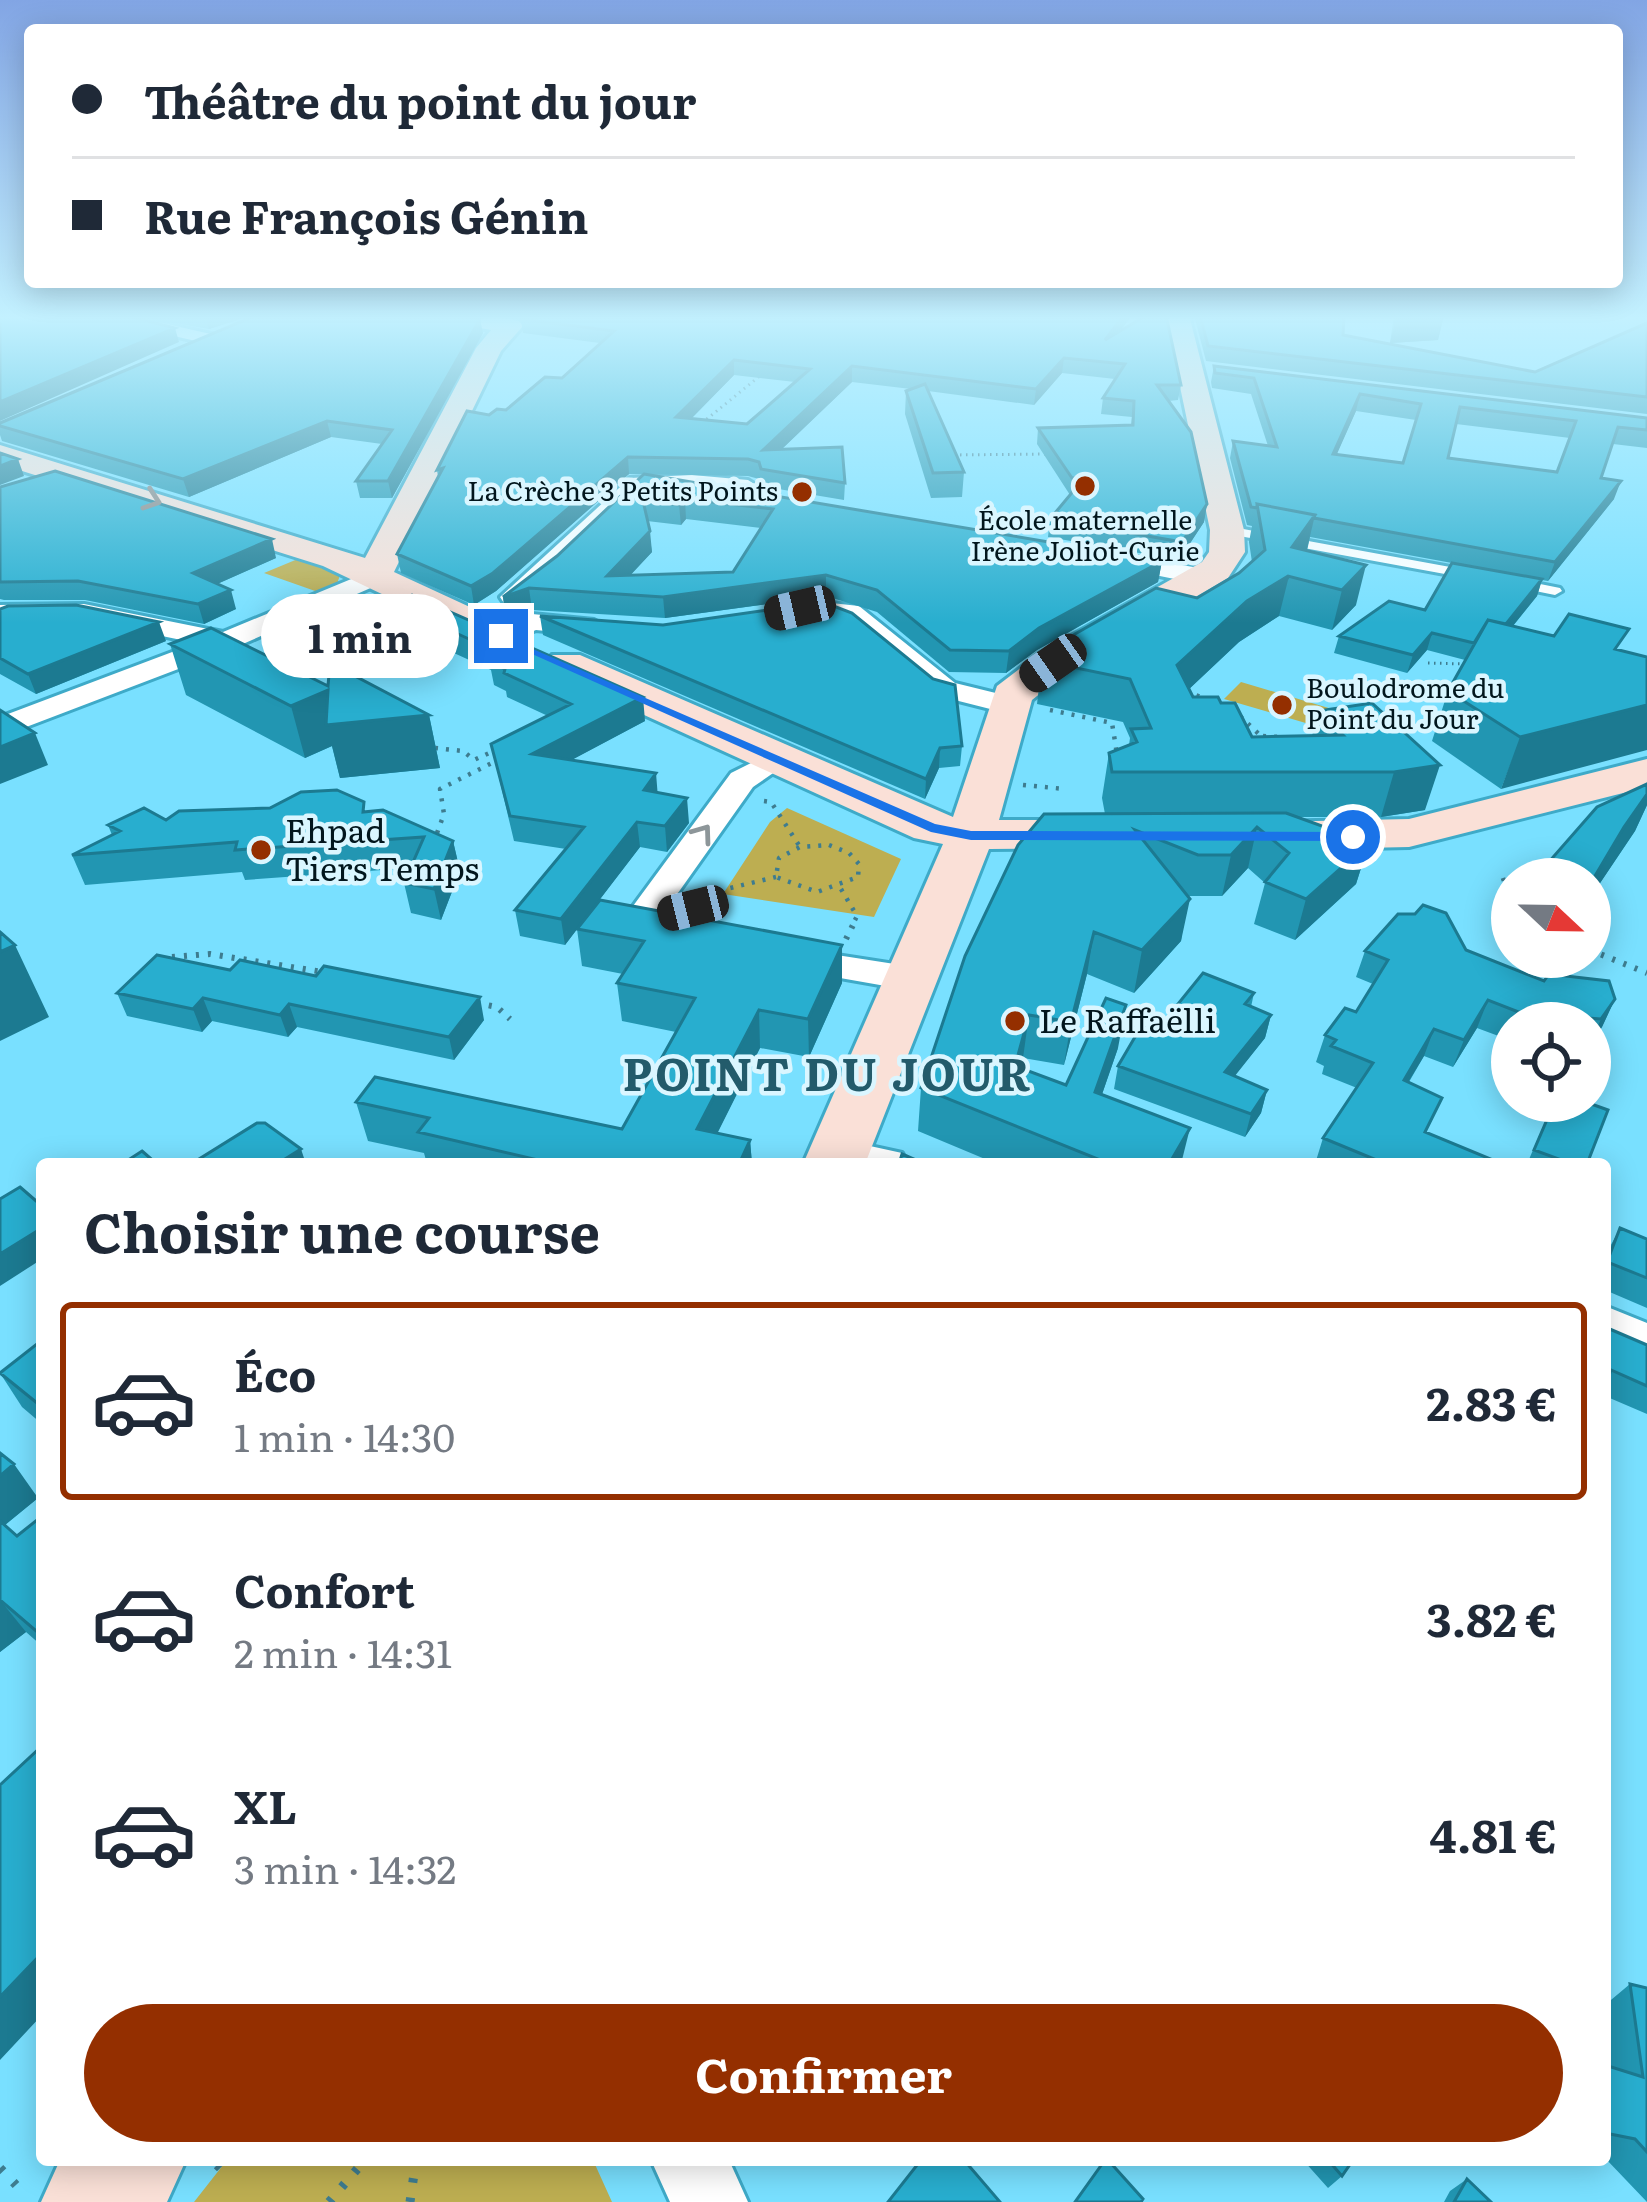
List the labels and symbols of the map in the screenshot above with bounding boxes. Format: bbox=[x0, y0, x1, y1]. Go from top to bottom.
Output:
place label: La Crèche 3 Petits Points bbox=[467, 469, 778, 509]
marker: École maternelle Irène Joliot-Curie bbox=[1072, 473, 1098, 499]
marker: La Crèche 3 Petits Points bbox=[789, 479, 815, 505]
one-way arrow bbox=[140, 486, 161, 510]
place label: École maternelle Irène Joliot-Curie bbox=[970, 498, 1200, 569]
car bbox=[761, 582, 839, 634]
callout: 1 min bbox=[261, 594, 459, 678]
route end bbox=[474, 609, 528, 663]
car bbox=[1013, 628, 1093, 698]
place label: Boulodrome du Point du Jour bbox=[1306, 666, 1504, 737]
marker: Boulodrome du Point du Jour bbox=[1269, 692, 1295, 718]
place label: Ehpad Tiers Temps bbox=[285, 804, 479, 891]
route start bbox=[1326, 810, 1380, 864]
one-way arrow bbox=[689, 825, 711, 846]
marker: Ehpad Tiers Temps bbox=[248, 837, 274, 863]
north arrow bbox=[1491, 858, 1611, 978]
car bbox=[654, 882, 732, 934]
place label: Le Raffaëlli bbox=[1039, 994, 1216, 1043]
marker: Le Raffaëlli bbox=[1002, 1008, 1028, 1034]
district label: POINT DU JOUR bbox=[622, 1038, 1034, 1105]

